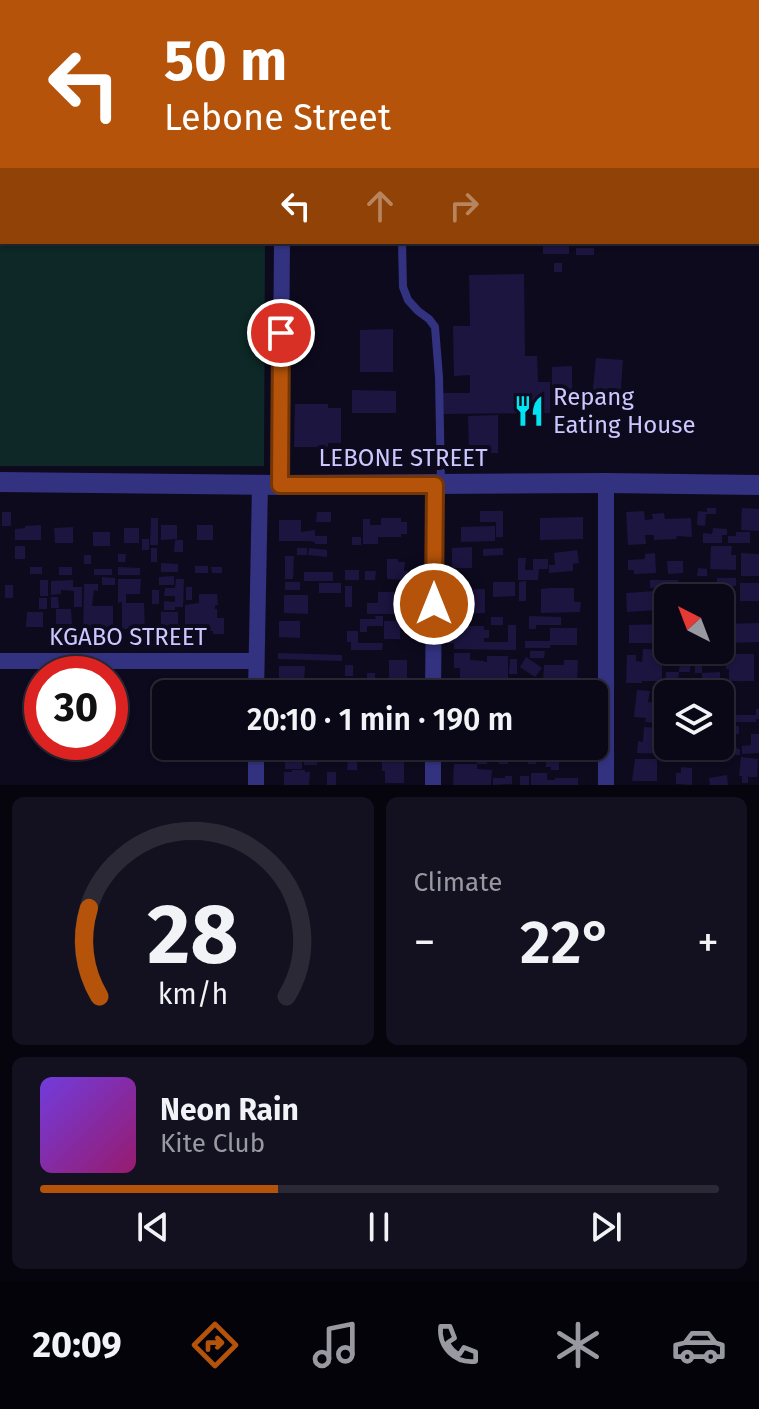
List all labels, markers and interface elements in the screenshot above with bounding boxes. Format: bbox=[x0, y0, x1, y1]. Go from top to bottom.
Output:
text: 50 m bbox=[164, 28, 287, 95]
icon: left bbox=[32, 32, 136, 136]
text: Lebone Street bbox=[164, 96, 391, 140]
icon: left bbox=[274, 184, 318, 228]
icon: ahead bbox=[358, 184, 402, 228]
icon: right bbox=[442, 184, 486, 228]
pin bbox=[247, 299, 315, 367]
icon: arrive bbox=[259, 311, 303, 355]
place label: Repang Eating House bbox=[553, 383, 696, 439]
restaurant icon: Repang Eating House bbox=[512, 394, 546, 428]
street label: LEBONE STREET bbox=[318, 444, 488, 472]
position arrow bbox=[392, 562, 476, 646]
north arrow bbox=[654, 584, 734, 664]
map controls bbox=[654, 584, 734, 760]
street label: KGABO STREET bbox=[49, 623, 208, 651]
speed limit sign: 30 bbox=[24, 656, 128, 760]
button: layers bbox=[654, 680, 734, 760]
text: 20:10 · 1 min · 190 m bbox=[247, 702, 513, 738]
text: Climate bbox=[414, 867, 502, 898]
text: 28 bbox=[147, 885, 238, 985]
text: 22° bbox=[520, 907, 613, 979]
text: − bbox=[414, 916, 436, 969]
text: + bbox=[697, 916, 719, 969]
text: km/h bbox=[157, 977, 228, 1012]
text: Neon Rain bbox=[160, 1092, 299, 1128]
text: Kite Club bbox=[160, 1128, 265, 1159]
icon: previous bbox=[131, 1205, 175, 1249]
icon: pause bbox=[357, 1205, 401, 1249]
icon: next bbox=[584, 1205, 628, 1249]
icon: directions bbox=[187, 1317, 243, 1373]
icon: music bbox=[308, 1317, 364, 1373]
icon: phone bbox=[429, 1317, 485, 1373]
icon: climate bbox=[550, 1317, 606, 1373]
icon: car bbox=[671, 1317, 727, 1373]
text: 20:09 bbox=[32, 1323, 122, 1367]

